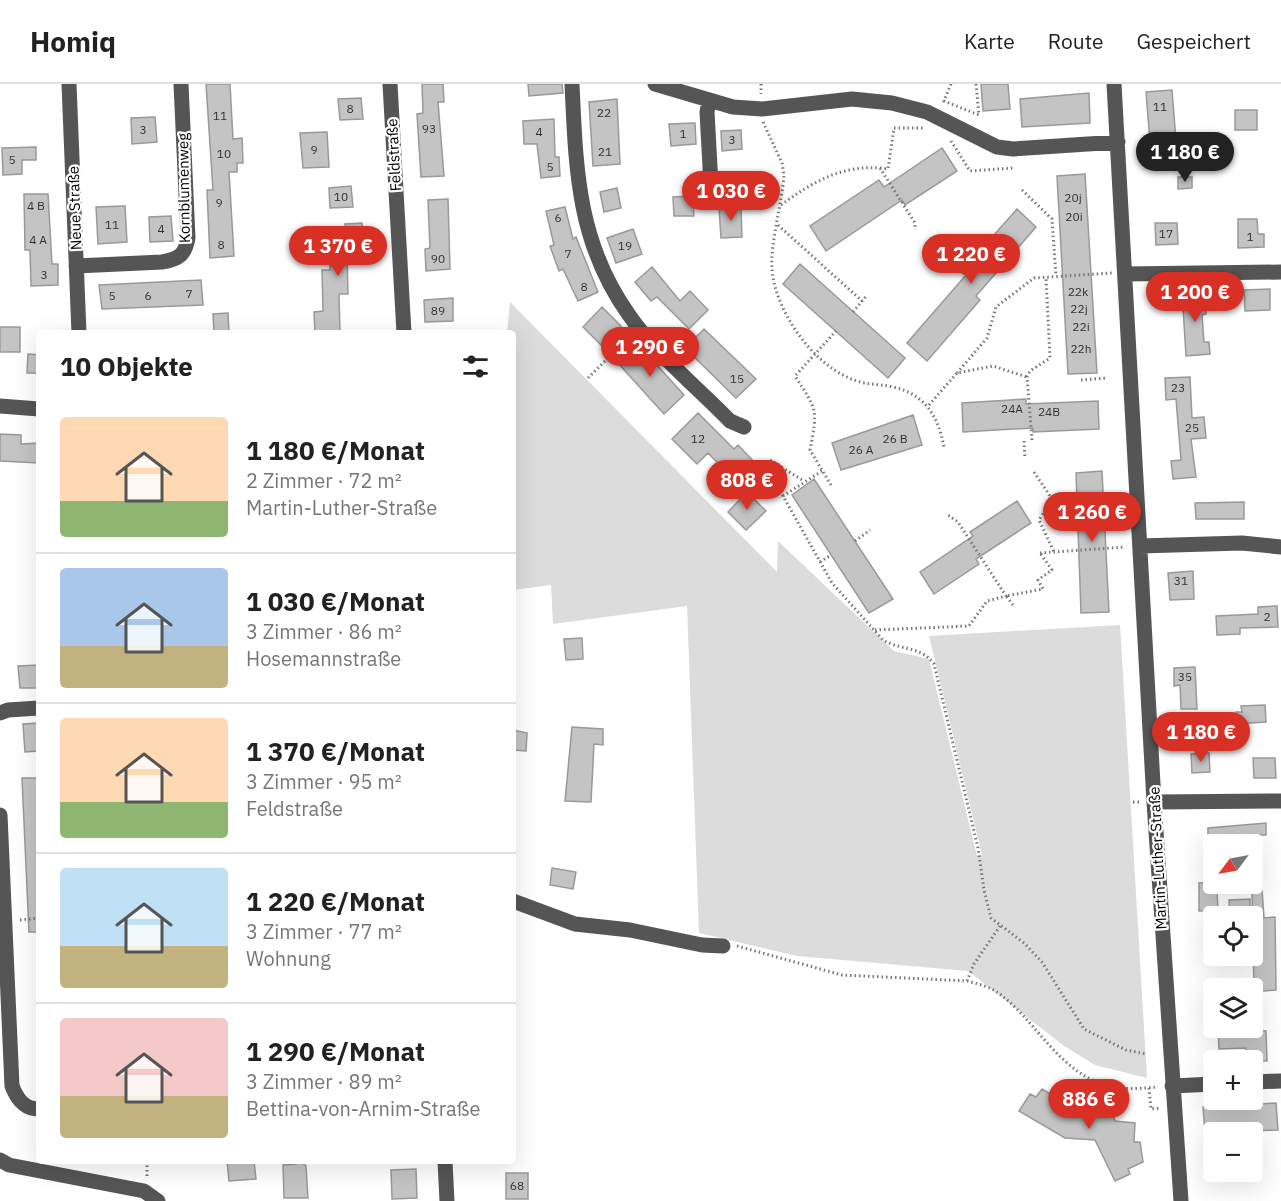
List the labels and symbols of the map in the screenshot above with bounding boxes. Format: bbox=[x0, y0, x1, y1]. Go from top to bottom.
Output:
house number: 11 bbox=[1153, 99, 1167, 114]
house number: 8 bbox=[346, 101, 354, 116]
house number: 22 bbox=[597, 105, 611, 120]
house number: 11 bbox=[213, 108, 227, 123]
street label: Feldstraße bbox=[382, 118, 405, 192]
house number: 93 bbox=[422, 121, 436, 136]
house number: 3 bbox=[139, 122, 147, 137]
house number: 4 bbox=[535, 124, 543, 139]
house number: 1 bbox=[679, 126, 687, 141]
house number: 3 bbox=[728, 132, 736, 147]
pin: 1 180 € bbox=[1130, 132, 1240, 183]
street label: Kornblumenweg bbox=[173, 133, 194, 243]
house number: 9 bbox=[310, 142, 318, 157]
house number: 21 bbox=[598, 144, 612, 159]
house number: 10 bbox=[217, 146, 231, 161]
house number: 5 bbox=[8, 152, 16, 167]
house number: 5 bbox=[546, 159, 554, 174]
street label: Neue Straße bbox=[64, 166, 85, 251]
pin: 1 030 € bbox=[676, 171, 786, 222]
house number: 10 bbox=[334, 189, 348, 204]
house number: 20j bbox=[1064, 190, 1082, 205]
house number: 9 bbox=[215, 195, 223, 210]
house number: 4 B bbox=[27, 198, 45, 213]
house number: 20i bbox=[1065, 209, 1083, 224]
house number: 6 bbox=[554, 210, 562, 225]
house number: 11 bbox=[105, 217, 119, 232]
house number: 4 bbox=[157, 221, 165, 236]
pin: 1 370 € bbox=[283, 226, 393, 277]
house number: 17 bbox=[1159, 226, 1173, 241]
house number: 1 bbox=[1246, 229, 1254, 244]
house number: 4 A bbox=[29, 232, 47, 247]
pin: 1 220 € bbox=[916, 234, 1026, 285]
house number: 8 bbox=[217, 237, 225, 252]
house number: 19 bbox=[618, 238, 632, 253]
house number: 7 bbox=[564, 246, 572, 261]
house number: 90 bbox=[431, 251, 445, 266]
house number: 3 bbox=[40, 267, 48, 282]
pin: 1 200 € bbox=[1140, 272, 1250, 323]
house number: 8 bbox=[580, 279, 588, 294]
house number: 22k bbox=[1068, 284, 1089, 299]
house number: 7 bbox=[185, 286, 193, 301]
house number: 5 bbox=[108, 288, 116, 303]
house number: 6 bbox=[144, 288, 152, 303]
house number: 22j bbox=[1070, 301, 1088, 316]
house number: 89 bbox=[431, 303, 445, 318]
house number: 22i bbox=[1072, 319, 1090, 334]
pin: 1 290 € bbox=[595, 327, 705, 378]
house number: 22h bbox=[1070, 341, 1092, 356]
house number: 15 bbox=[730, 371, 744, 386]
house number: 23 bbox=[1171, 380, 1185, 395]
house number: 24A bbox=[1001, 401, 1023, 416]
house number: 24B bbox=[1038, 404, 1060, 419]
house number: 25 bbox=[1185, 420, 1199, 435]
house number: 12 bbox=[691, 431, 705, 446]
house number: 26 B bbox=[882, 431, 908, 446]
house number: 26 A bbox=[849, 442, 874, 457]
pin: 808 € bbox=[705, 460, 789, 511]
pin: 1 260 € bbox=[1037, 492, 1147, 543]
house number: 31 bbox=[1174, 573, 1188, 588]
house number: 2 bbox=[1263, 609, 1271, 624]
house number: 35 bbox=[1178, 669, 1192, 684]
pin: 1 180 € bbox=[1146, 712, 1256, 763]
street label: Martin-Luther-Straße bbox=[1144, 786, 1171, 930]
north arrow bbox=[1203, 834, 1263, 894]
pin: 886 € bbox=[1047, 1079, 1131, 1130]
house number: 68 bbox=[510, 1178, 524, 1193]

